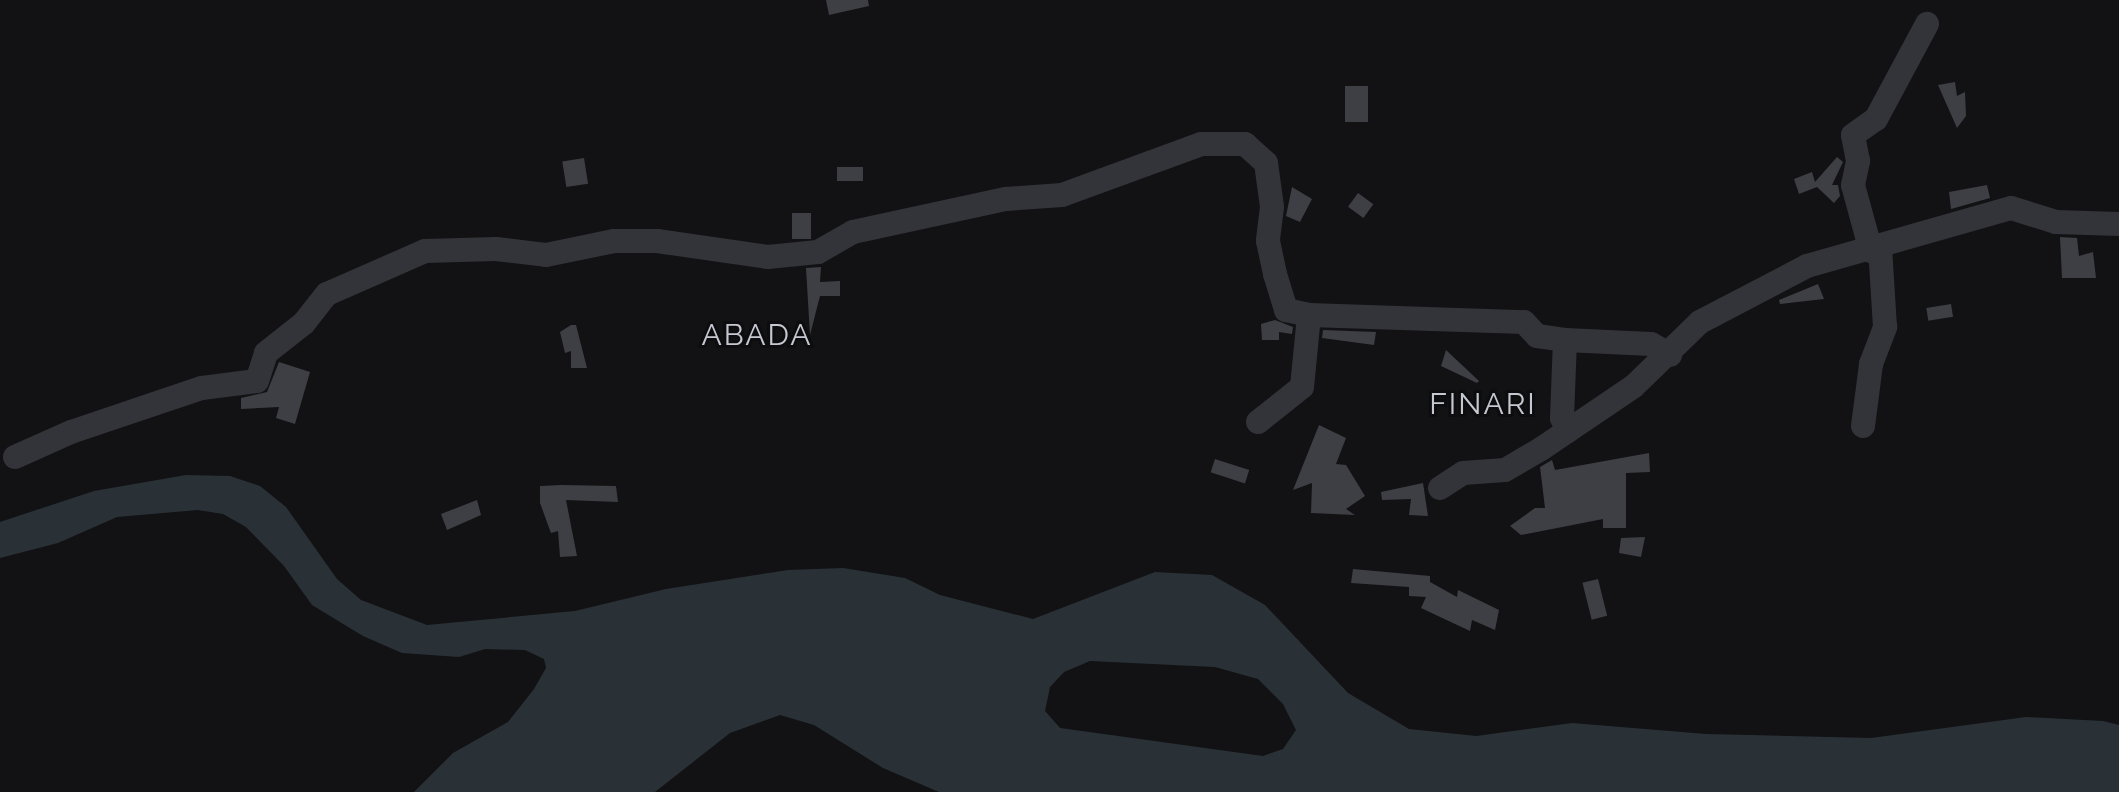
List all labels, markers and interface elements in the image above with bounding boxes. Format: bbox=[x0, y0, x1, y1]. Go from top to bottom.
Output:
district label: ABADA bbox=[701, 317, 813, 353]
district label: FINARI bbox=[1429, 386, 1537, 422]

